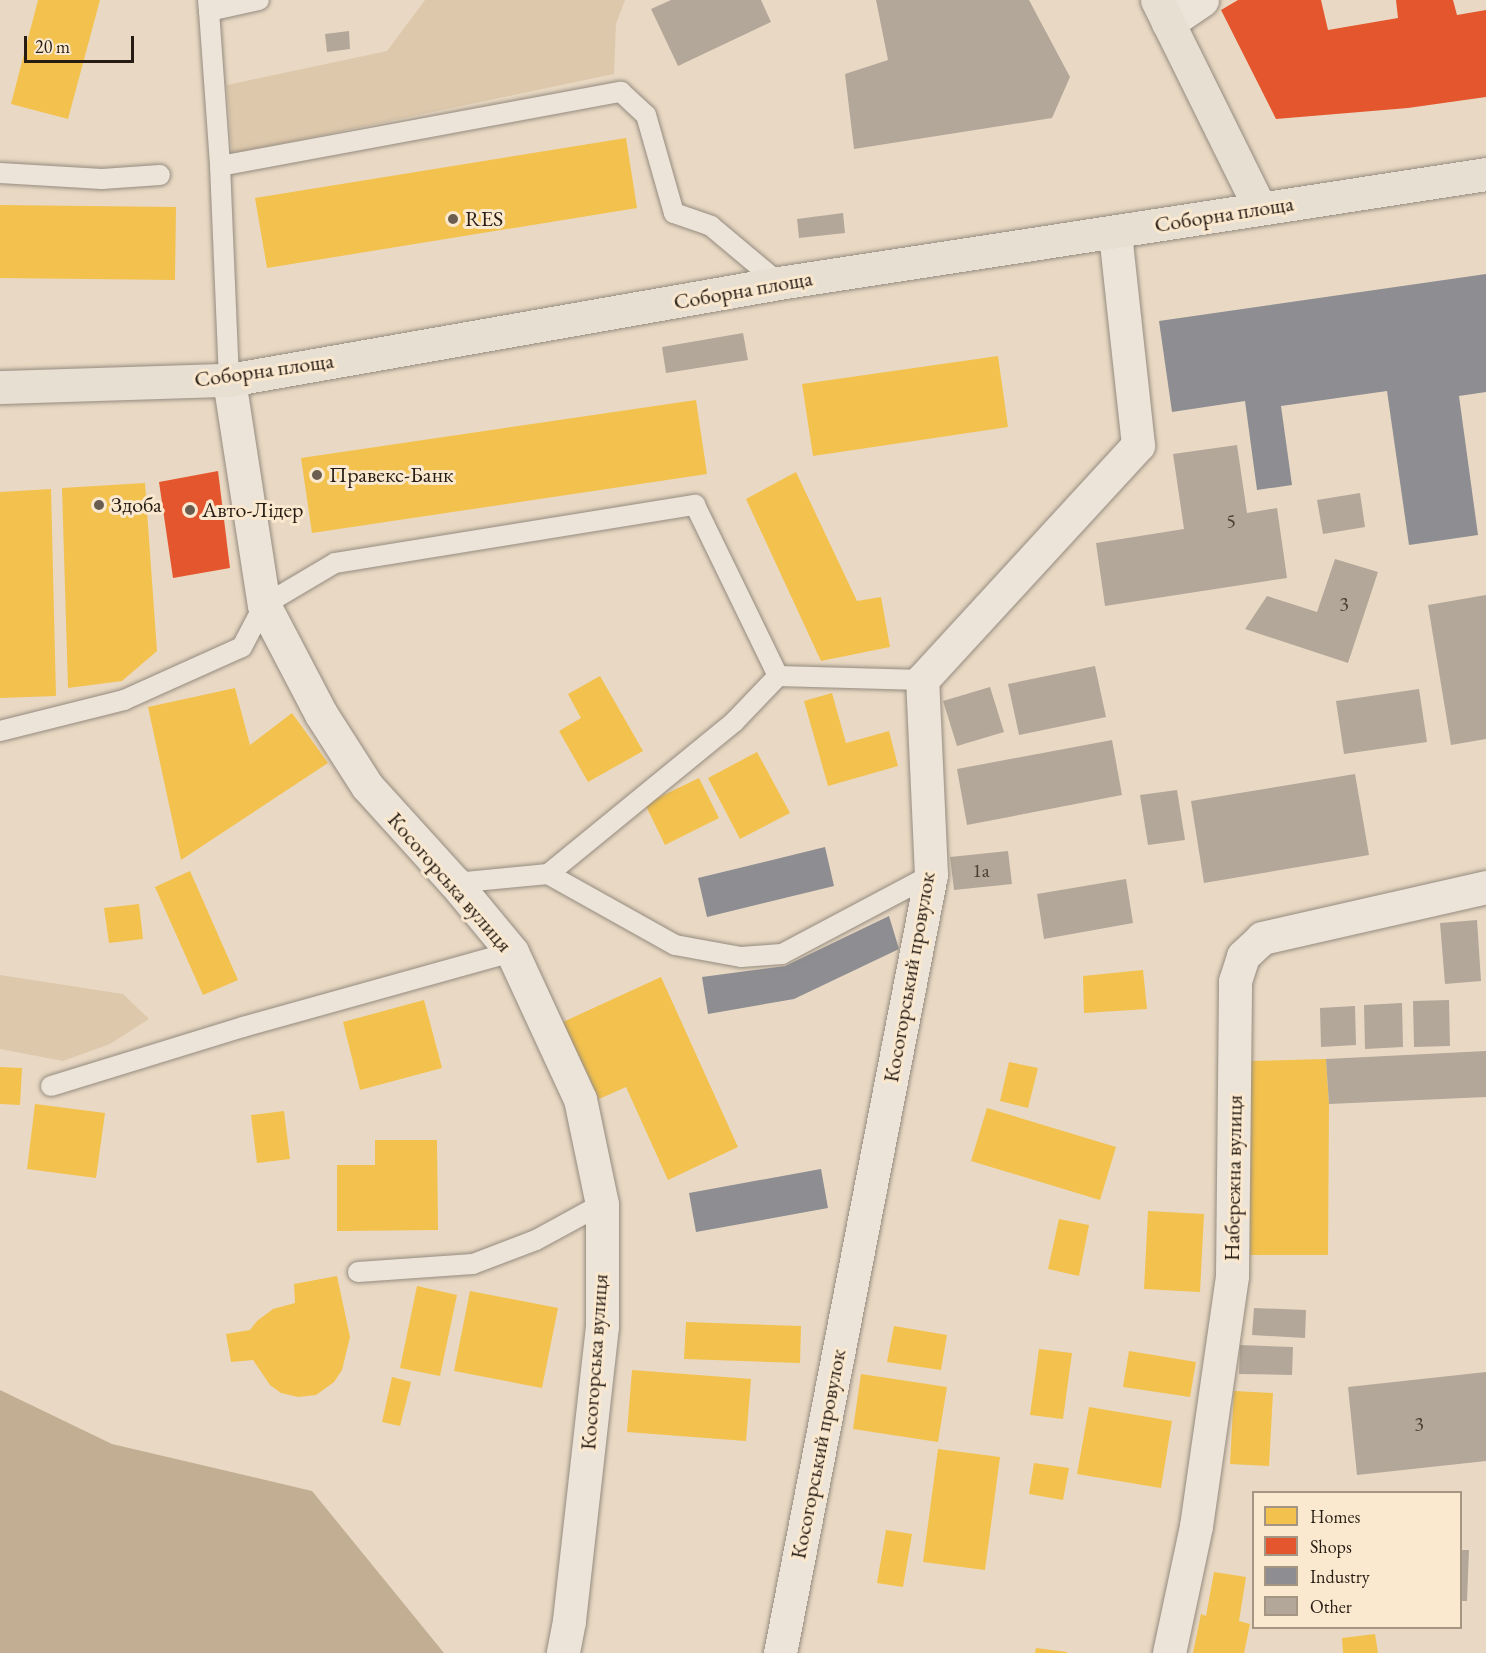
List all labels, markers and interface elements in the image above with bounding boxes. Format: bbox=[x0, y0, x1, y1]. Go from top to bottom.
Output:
scale bar bbox=[27, 24, 136, 62]
text: 20 m bbox=[35, 35, 70, 58]
street label: Соборна площа bbox=[1153, 190, 1295, 238]
place label: RES bbox=[465, 206, 503, 232]
marker: RES bbox=[446, 212, 460, 226]
street label: Соборна площа bbox=[672, 265, 814, 315]
street label: Соборна площа bbox=[193, 347, 335, 393]
place label: Правекс-Банк bbox=[329, 462, 454, 488]
marker: Правекс-Банк bbox=[310, 468, 324, 482]
place label: Здоба bbox=[111, 492, 162, 518]
place label: Авто-Лідер bbox=[202, 497, 304, 523]
marker: Здоба bbox=[92, 498, 106, 512]
marker: Авто-Лідер bbox=[183, 503, 197, 517]
house number: 5 bbox=[1226, 509, 1236, 533]
house number: 3 bbox=[1339, 592, 1349, 616]
street label: Косогорська вулиця bbox=[382, 807, 518, 957]
house number: 1а bbox=[972, 858, 990, 882]
street label: Косогорський провулок bbox=[877, 870, 941, 1084]
street label: Набережна вулиця bbox=[1218, 1095, 1248, 1261]
street label: Косогорська вулиця bbox=[575, 1273, 613, 1451]
street label: Косогорський провулок bbox=[785, 1347, 851, 1561]
house number: 3 bbox=[1414, 1412, 1424, 1436]
legend bbox=[1252, 1491, 1462, 1629]
text: Homes bbox=[1310, 1505, 1360, 1528]
text: Shops bbox=[1310, 1535, 1352, 1558]
text: Industry bbox=[1310, 1565, 1370, 1588]
text: Other bbox=[1310, 1595, 1352, 1618]

